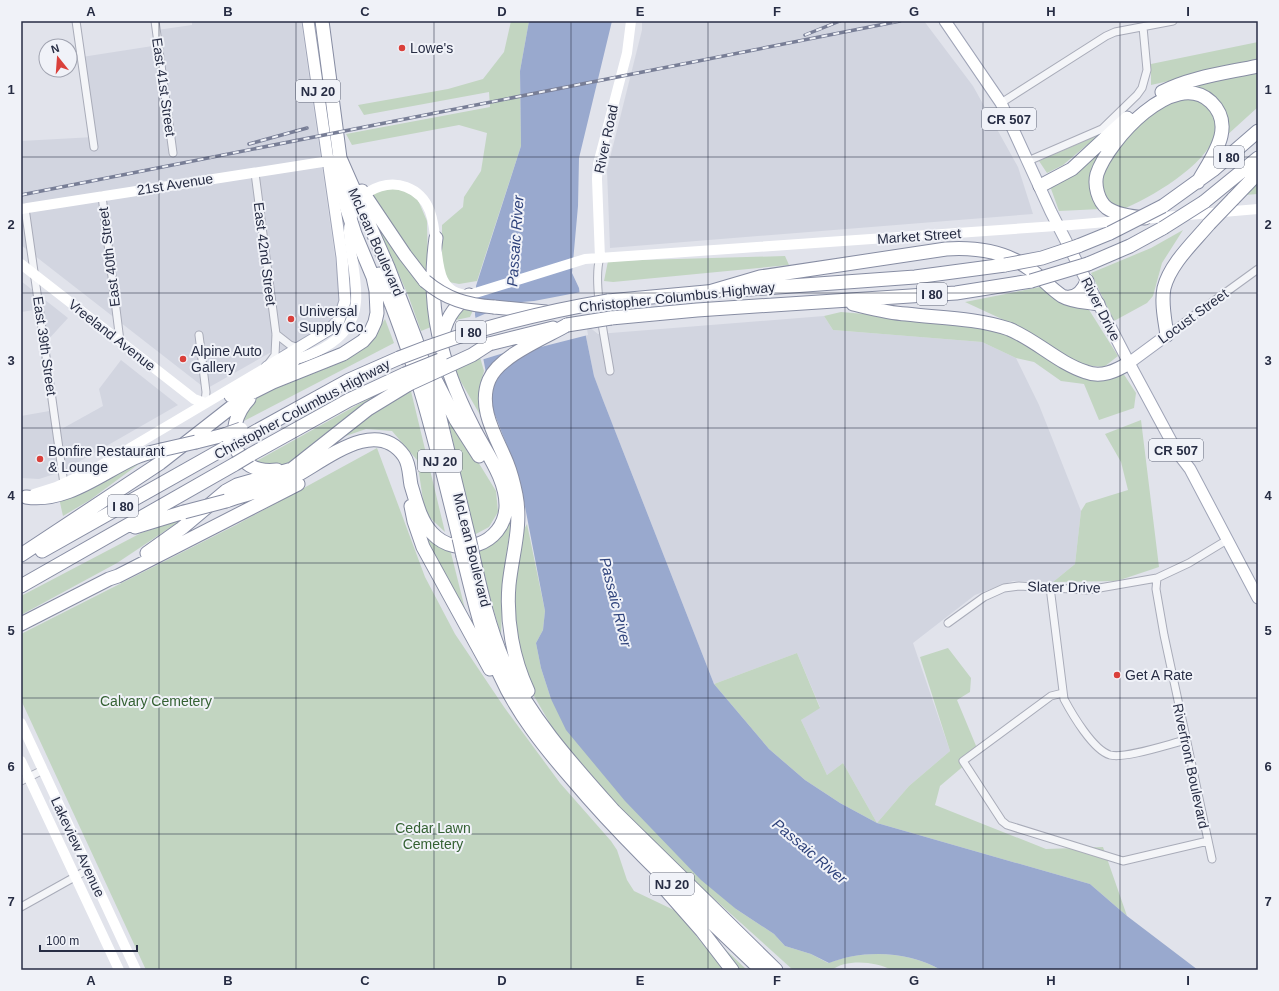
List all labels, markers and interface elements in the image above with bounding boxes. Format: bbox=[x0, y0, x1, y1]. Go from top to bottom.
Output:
text: A bbox=[86, 4, 96, 19]
text: B bbox=[223, 4, 233, 19]
text: C bbox=[360, 4, 370, 19]
text: D bbox=[497, 4, 507, 19]
text: E bbox=[636, 4, 645, 19]
text: F bbox=[773, 4, 781, 19]
text: G bbox=[909, 4, 919, 19]
text: H bbox=[1046, 4, 1056, 19]
text: I bbox=[1186, 4, 1190, 19]
street label: East 41st Street bbox=[149, 37, 179, 138]
north arrow bbox=[38, 38, 78, 78]
place label: Lowe's bbox=[410, 40, 453, 56]
text: N bbox=[50, 42, 61, 55]
marker: Lowe's bbox=[397, 43, 407, 53]
road number: NJ 20 bbox=[296, 80, 340, 102]
text: 1 bbox=[7, 82, 15, 97]
text: 1 bbox=[1264, 82, 1272, 97]
street label: River Road bbox=[591, 103, 621, 175]
road number: CR 507 bbox=[982, 108, 1036, 130]
road number: I 80 bbox=[1214, 146, 1244, 168]
street label: 21st Avenue bbox=[136, 170, 214, 198]
street label: McLean Boulevard bbox=[345, 185, 407, 299]
water label: Passaic River bbox=[503, 194, 527, 287]
street label: East 42nd Street bbox=[251, 201, 279, 307]
street label: East 40th Street bbox=[95, 206, 123, 308]
text: 2 bbox=[7, 217, 15, 232]
text: 2 bbox=[1264, 217, 1272, 232]
street label: Market Street bbox=[877, 225, 962, 247]
street label: River Drive bbox=[1078, 275, 1124, 344]
street label: Christopher Columbus Highway bbox=[578, 279, 776, 315]
road number: I 80 bbox=[917, 283, 947, 305]
street label: Locust Street bbox=[1155, 285, 1231, 347]
street label: East 39th Street bbox=[30, 295, 60, 397]
street label: Vreeland Avenue bbox=[65, 296, 159, 374]
place label: Universal Supply Co. bbox=[299, 303, 367, 335]
marker: Universal Supply Co. bbox=[286, 314, 296, 324]
road number: I 80 bbox=[456, 321, 486, 343]
place label: Alpine Auto Gallery bbox=[191, 343, 262, 375]
text: 3 bbox=[7, 353, 15, 368]
text: 3 bbox=[1264, 353, 1272, 368]
marker: Alpine Auto Gallery bbox=[178, 354, 188, 364]
street label: Christopher Columbus Highway bbox=[211, 356, 393, 462]
road number: CR 507 bbox=[1149, 439, 1203, 461]
place label: Bonfire Restaurant & Lounge bbox=[48, 443, 165, 475]
road number: NJ 20 bbox=[418, 450, 462, 472]
marker: Bonfire Restaurant & Lounge bbox=[35, 454, 45, 464]
text: 4 bbox=[7, 488, 15, 503]
text: 4 bbox=[1264, 488, 1272, 503]
street label: McLean Boulevard bbox=[450, 491, 494, 609]
road number: I 80 bbox=[108, 495, 138, 517]
water label: Passaic River bbox=[597, 555, 636, 650]
street label: Slater Drive bbox=[1027, 578, 1101, 596]
text: 5 bbox=[7, 623, 15, 638]
text: 5 bbox=[1264, 623, 1272, 638]
place label: Get A Rate bbox=[1125, 667, 1193, 683]
marker: Get A Rate bbox=[1112, 670, 1122, 680]
park label: Calvary Cemetery bbox=[100, 693, 212, 709]
street label: Riverfront Boulevard bbox=[1170, 702, 1212, 830]
text: 6 bbox=[7, 759, 15, 774]
text: 6 bbox=[1264, 759, 1272, 774]
street label: Lakeview Avenue bbox=[48, 794, 108, 900]
water label: Passaic River bbox=[769, 815, 851, 888]
park label: Cedar Lawn Cemetery bbox=[395, 820, 471, 852]
road number: NJ 20 bbox=[650, 873, 694, 895]
text: 7 bbox=[7, 894, 15, 909]
text: 7 bbox=[1264, 894, 1272, 909]
scale bar bbox=[40, 927, 137, 953]
text: 100 m bbox=[46, 934, 79, 948]
text: A bbox=[86, 973, 96, 988]
text: B bbox=[223, 973, 233, 988]
text: C bbox=[360, 973, 370, 988]
text: D bbox=[497, 973, 507, 988]
text: E bbox=[636, 973, 645, 988]
text: F bbox=[773, 973, 781, 988]
text: G bbox=[909, 973, 919, 988]
text: H bbox=[1046, 973, 1056, 988]
text: I bbox=[1186, 973, 1190, 988]

